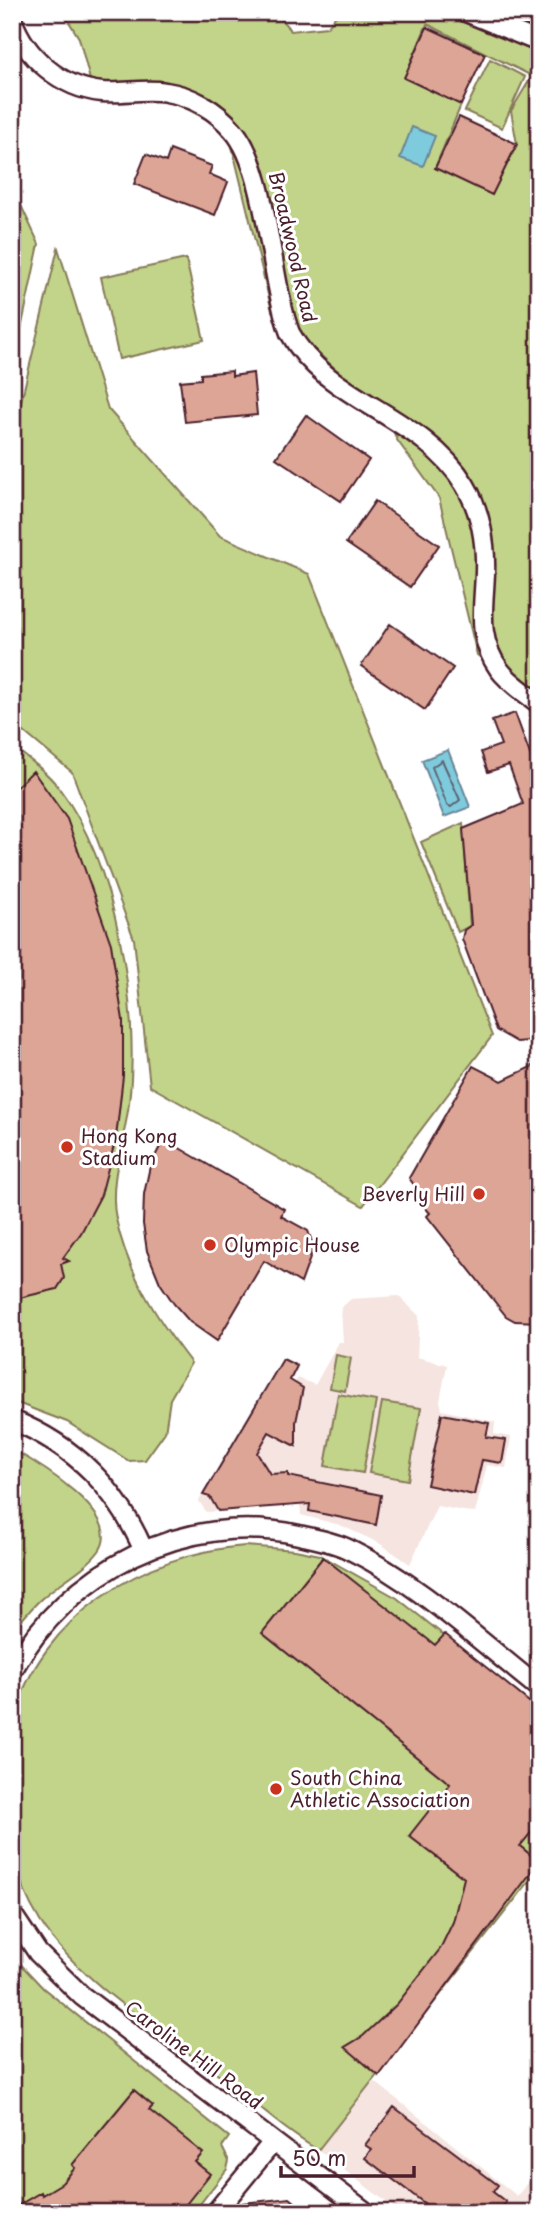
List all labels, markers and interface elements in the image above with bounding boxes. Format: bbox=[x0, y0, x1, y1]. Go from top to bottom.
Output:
street label: Broadwood Road bbox=[263, 168, 325, 325]
place label: Hong Kong Stadium bbox=[81, 1121, 178, 1171]
marker: Hong Kong Stadium bbox=[59, 1139, 75, 1155]
place label: Beverly Hill bbox=[361, 1179, 465, 1207]
marker: Beverly Hill bbox=[471, 1186, 487, 1202]
place label: Olympic House bbox=[224, 1230, 360, 1258]
marker: Olympic House bbox=[202, 1237, 218, 1253]
place label: South China Athletic Association bbox=[290, 1763, 470, 1813]
marker: South China Athletic Association bbox=[268, 1781, 284, 1797]
street label: Caroline Hill Road bbox=[120, 1993, 269, 2115]
scale bar bbox=[281, 2134, 414, 2178]
text: 50 m bbox=[292, 2141, 346, 2173]

